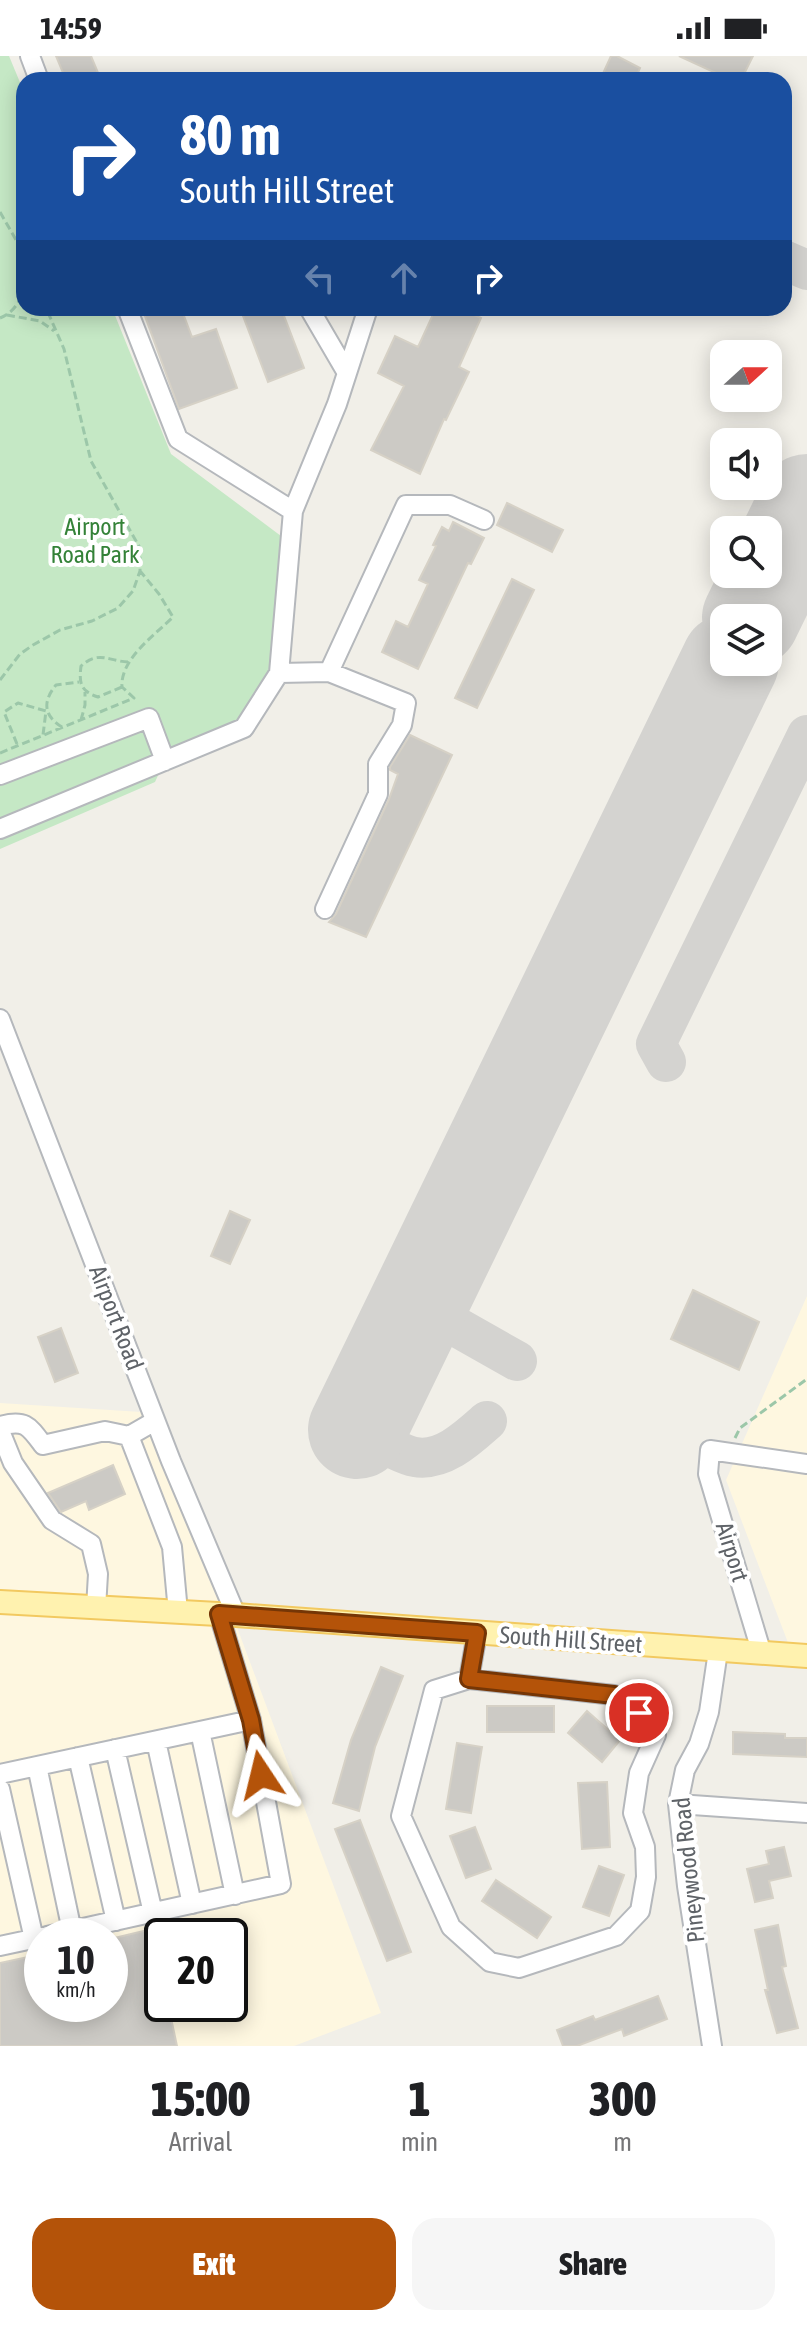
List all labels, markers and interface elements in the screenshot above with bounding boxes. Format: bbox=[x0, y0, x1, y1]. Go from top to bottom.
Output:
text: 14:59 bbox=[40, 11, 102, 45]
text: 80 m bbox=[180, 103, 281, 167]
icon: right bbox=[48, 104, 152, 208]
text: South Hill Street bbox=[180, 169, 394, 211]
icon: left bbox=[298, 256, 342, 300]
icon: ahead bbox=[382, 256, 426, 300]
icon: right bbox=[466, 256, 510, 300]
north arrow bbox=[710, 340, 782, 412]
map controls bbox=[710, 340, 782, 676]
button: sound bbox=[710, 428, 782, 500]
park label: Airport Road Park bbox=[50, 513, 140, 568]
button: search bbox=[710, 516, 782, 588]
button: layers bbox=[710, 604, 782, 676]
street label: Airport Road bbox=[84, 1262, 149, 1374]
street label: Airport bbox=[711, 1519, 754, 1585]
street label: South Hill Street bbox=[499, 1621, 643, 1658]
pin bbox=[605, 1679, 673, 1747]
icon: arrive bbox=[617, 1691, 661, 1735]
position arrow bbox=[219, 1733, 303, 1817]
street label: Pineywood Road bbox=[667, 1796, 710, 1944]
speed limit sign: 20 bbox=[144, 1918, 248, 2022]
text: 10 bbox=[57, 1937, 95, 1982]
text: km/h bbox=[56, 1978, 96, 2001]
text: 15:00 bbox=[151, 2071, 250, 2126]
text: 1 bbox=[408, 2071, 431, 2126]
text: 300 bbox=[589, 2071, 656, 2126]
text: Arrival bbox=[169, 2127, 232, 2157]
text: min bbox=[401, 2127, 438, 2157]
text: m bbox=[613, 2127, 632, 2157]
button: Exit bbox=[32, 2218, 396, 2310]
button: Share bbox=[412, 2218, 775, 2310]

